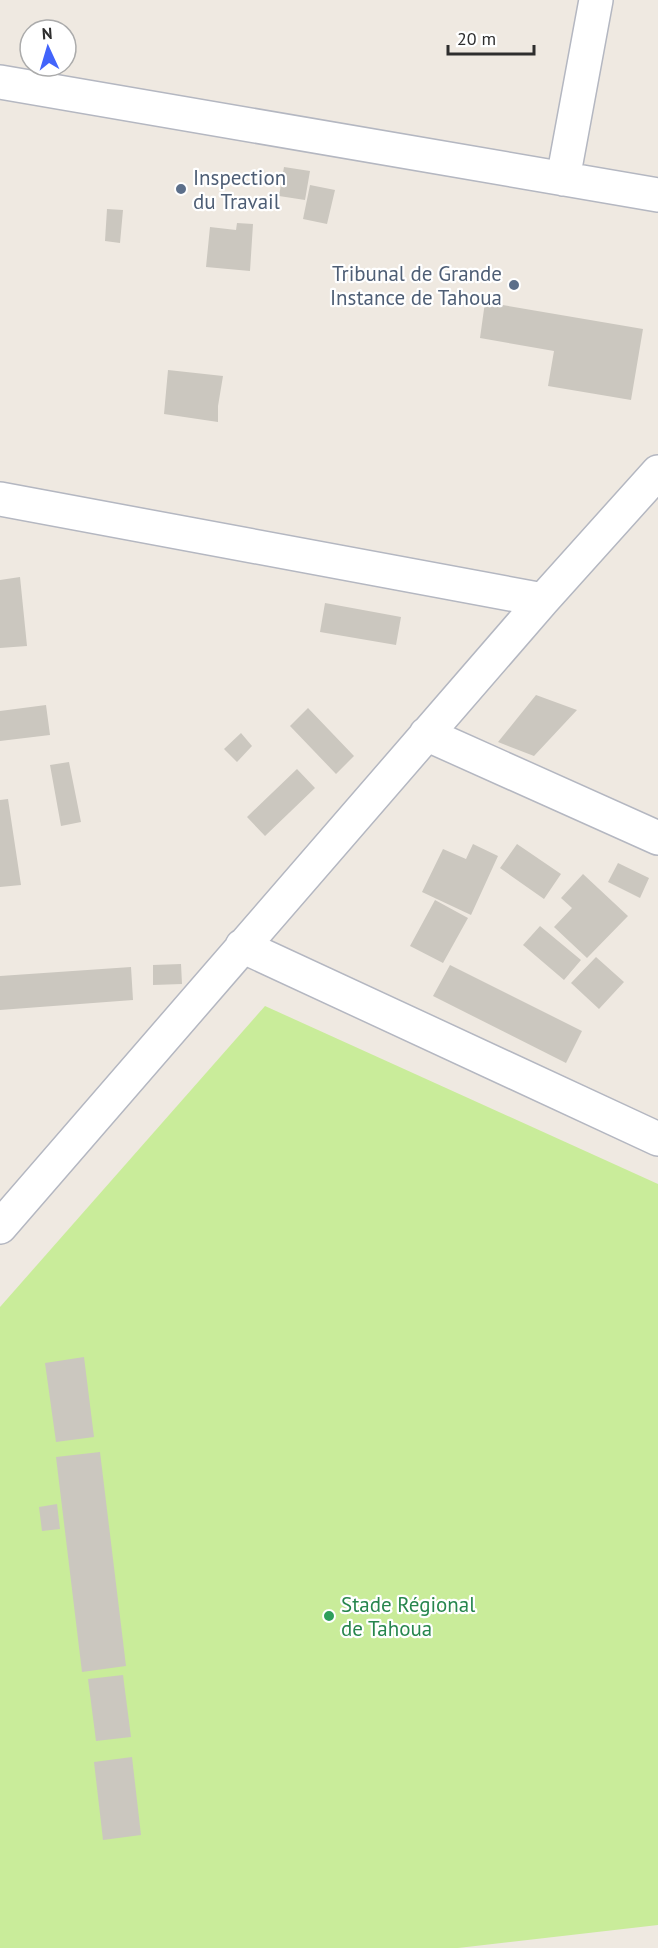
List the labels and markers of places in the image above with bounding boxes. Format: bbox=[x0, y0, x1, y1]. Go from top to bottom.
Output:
place label: Inspection du Travail bbox=[193, 164, 286, 215]
marker: Inspection du Travail bbox=[174, 182, 188, 196]
place label: Tribunal de Grande Instance de Tahoua bbox=[330, 260, 502, 311]
marker: Tribunal de Grande Instance de Tahoua bbox=[507, 278, 521, 292]
place label: Stade Régional de Tahoua bbox=[341, 1591, 475, 1642]
marker: Stade Régional de Tahoua bbox=[322, 1609, 336, 1623]

